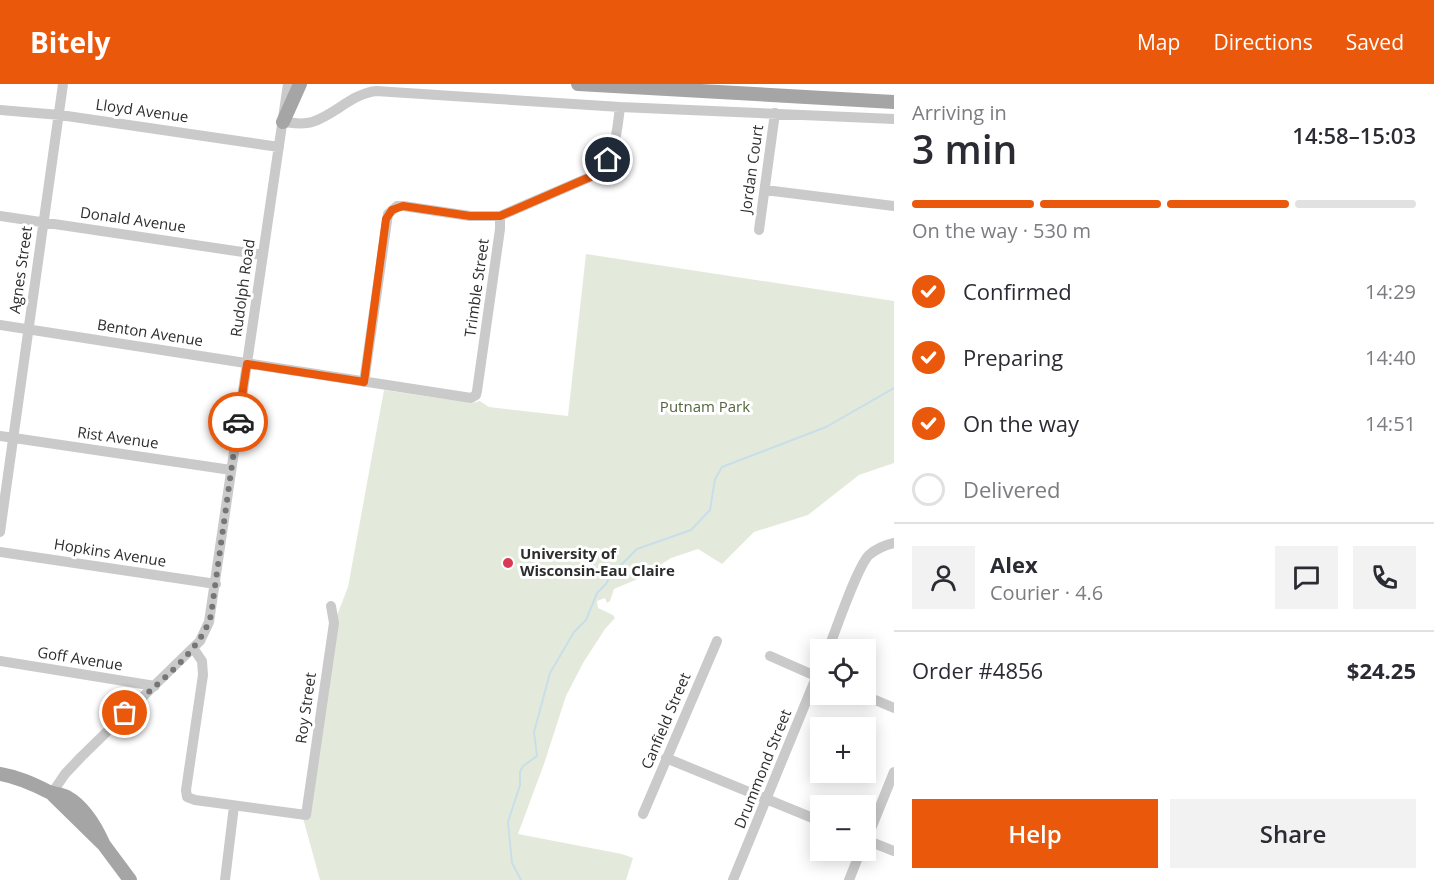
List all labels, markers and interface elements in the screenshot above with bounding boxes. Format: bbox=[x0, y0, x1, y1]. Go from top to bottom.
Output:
text: Bitely bbox=[30, 23, 111, 61]
text: Map bbox=[1137, 28, 1180, 56]
text: Directions bbox=[1213, 28, 1313, 56]
text: Saved bbox=[1346, 28, 1404, 56]
street label: Lloyd Avenue bbox=[94, 94, 190, 126]
text: Arriving in bbox=[912, 99, 1007, 126]
text: 14:58–15:03 bbox=[1292, 120, 1416, 150]
text: 3 min bbox=[912, 122, 1017, 175]
street label: Jordan Court bbox=[735, 123, 767, 216]
pin bbox=[582, 134, 633, 185]
icon: home bbox=[591, 143, 624, 176]
street label: Donald Avenue bbox=[79, 202, 187, 236]
text: On the way · 530 m bbox=[912, 217, 1091, 244]
street label: Agnes Street bbox=[4, 225, 36, 315]
street label: Trimble Street bbox=[459, 237, 493, 338]
street label: Rudolph Road bbox=[225, 238, 259, 338]
icon: check bbox=[912, 275, 945, 308]
text: Confirmed bbox=[963, 276, 1072, 306]
text: 14:29 bbox=[1365, 278, 1416, 305]
street label: Benton Avenue bbox=[96, 314, 205, 350]
icon: check bbox=[912, 341, 945, 374]
text: Preparing bbox=[963, 342, 1063, 372]
text: 14:40 bbox=[1365, 344, 1416, 371]
courier bbox=[208, 392, 268, 452]
park label: Putnam Park bbox=[660, 396, 750, 416]
icon: car bbox=[222, 406, 255, 439]
icon: check bbox=[912, 407, 945, 440]
text: On the way bbox=[963, 408, 1079, 438]
text: 14:51 bbox=[1365, 410, 1416, 437]
street label: Rist Avenue bbox=[76, 421, 160, 453]
text: Delivered bbox=[963, 474, 1061, 504]
street label: Hopkins Avenue bbox=[53, 533, 168, 571]
place label: University of Wisconsin-Eau Claire bbox=[520, 543, 675, 580]
button: person bbox=[912, 546, 975, 609]
button: chat bbox=[1275, 546, 1338, 609]
button: phone bbox=[1353, 546, 1416, 609]
text: Alex bbox=[990, 549, 1038, 579]
marker: University of Wisconsin-Eau Claire bbox=[501, 556, 515, 570]
text: Courier · 4.6 bbox=[990, 579, 1103, 606]
map controls bbox=[810, 639, 876, 861]
button: locate bbox=[810, 639, 876, 705]
street label: Goff Avenue bbox=[36, 641, 124, 675]
text: Order #4856 bbox=[912, 655, 1043, 685]
text: $24.25 bbox=[1347, 655, 1416, 685]
street label: Canfield Street bbox=[636, 669, 694, 772]
street label: Roy Street bbox=[290, 671, 320, 745]
pin bbox=[99, 687, 150, 738]
icon: bag bbox=[108, 696, 141, 729]
street label: Drummond Street bbox=[729, 706, 795, 831]
button: + bbox=[810, 717, 876, 783]
button: − bbox=[810, 795, 876, 861]
button: Help bbox=[912, 799, 1158, 868]
button: Share bbox=[1170, 799, 1416, 868]

